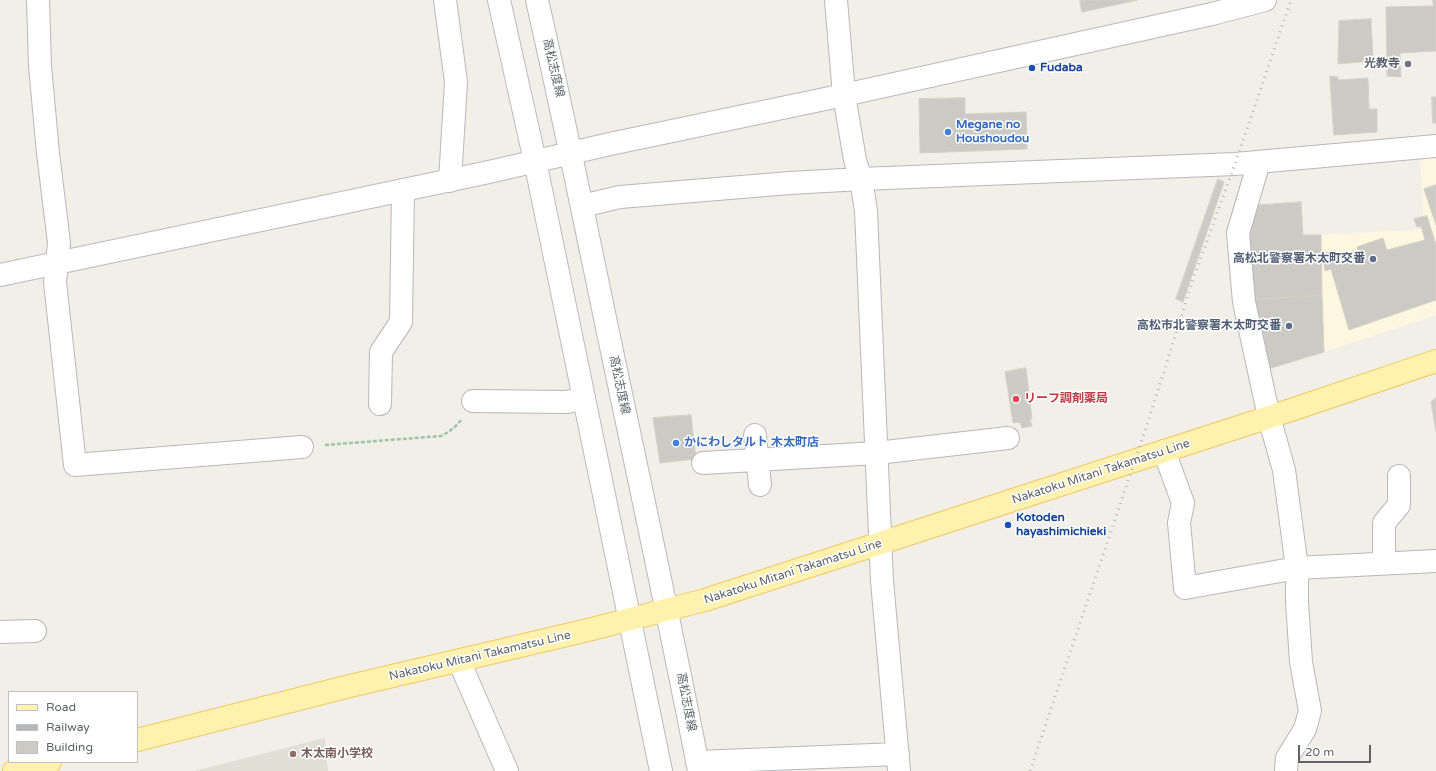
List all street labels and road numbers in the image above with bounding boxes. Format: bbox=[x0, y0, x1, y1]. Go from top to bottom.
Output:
street label: 高松志度線 bbox=[539, 37, 567, 99]
street label: 高松志度線 bbox=[606, 354, 632, 416]
street label: Nakatoku Mitani Takamatsu Line bbox=[1010, 436, 1192, 508]
street label: Nakatoku Mitani Takamatsu Line bbox=[702, 536, 884, 608]
street label: Nakatoku Mitani Takamatsu Line bbox=[388, 628, 572, 684]
street label: 高松志度線 bbox=[673, 671, 699, 733]

